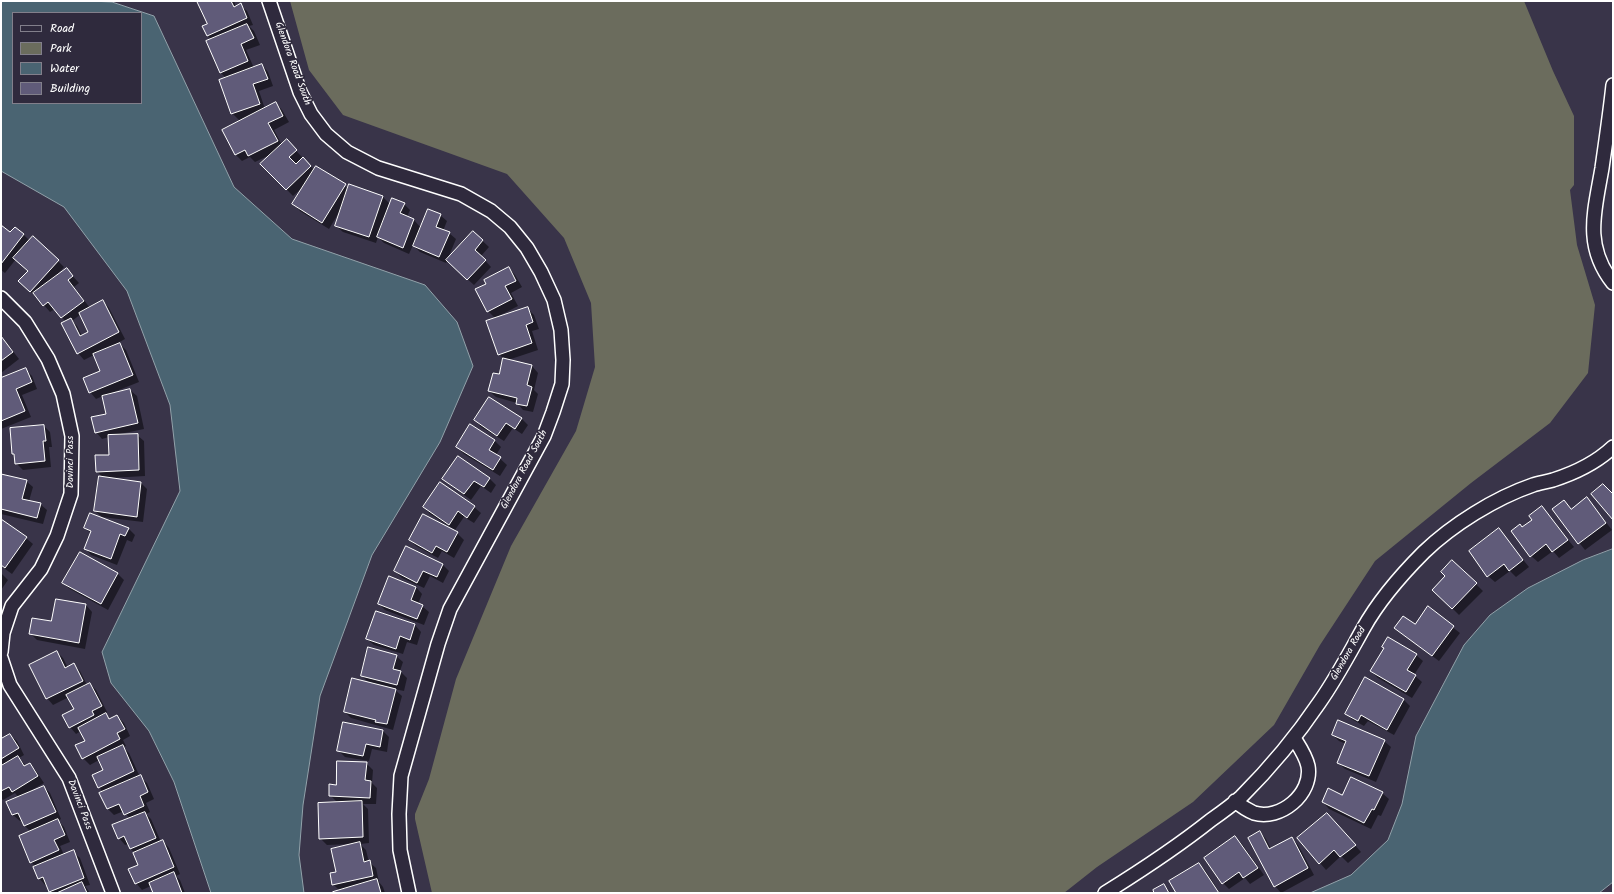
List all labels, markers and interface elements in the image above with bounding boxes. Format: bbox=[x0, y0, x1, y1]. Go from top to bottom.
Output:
legend bbox=[12, 12, 142, 104]
text: Road bbox=[50, 19, 74, 38]
street label: Glendora Road South bbox=[271, 21, 313, 107]
text: Park bbox=[50, 39, 72, 58]
text: Water bbox=[50, 59, 79, 78]
text: Building bbox=[50, 79, 90, 98]
street label: Glendora Road South bbox=[499, 428, 551, 512]
street label: Davinci Pass bbox=[65, 436, 77, 488]
street label: Glendora Road bbox=[1329, 625, 1369, 683]
street label: Davinci Pass bbox=[64, 778, 94, 832]

